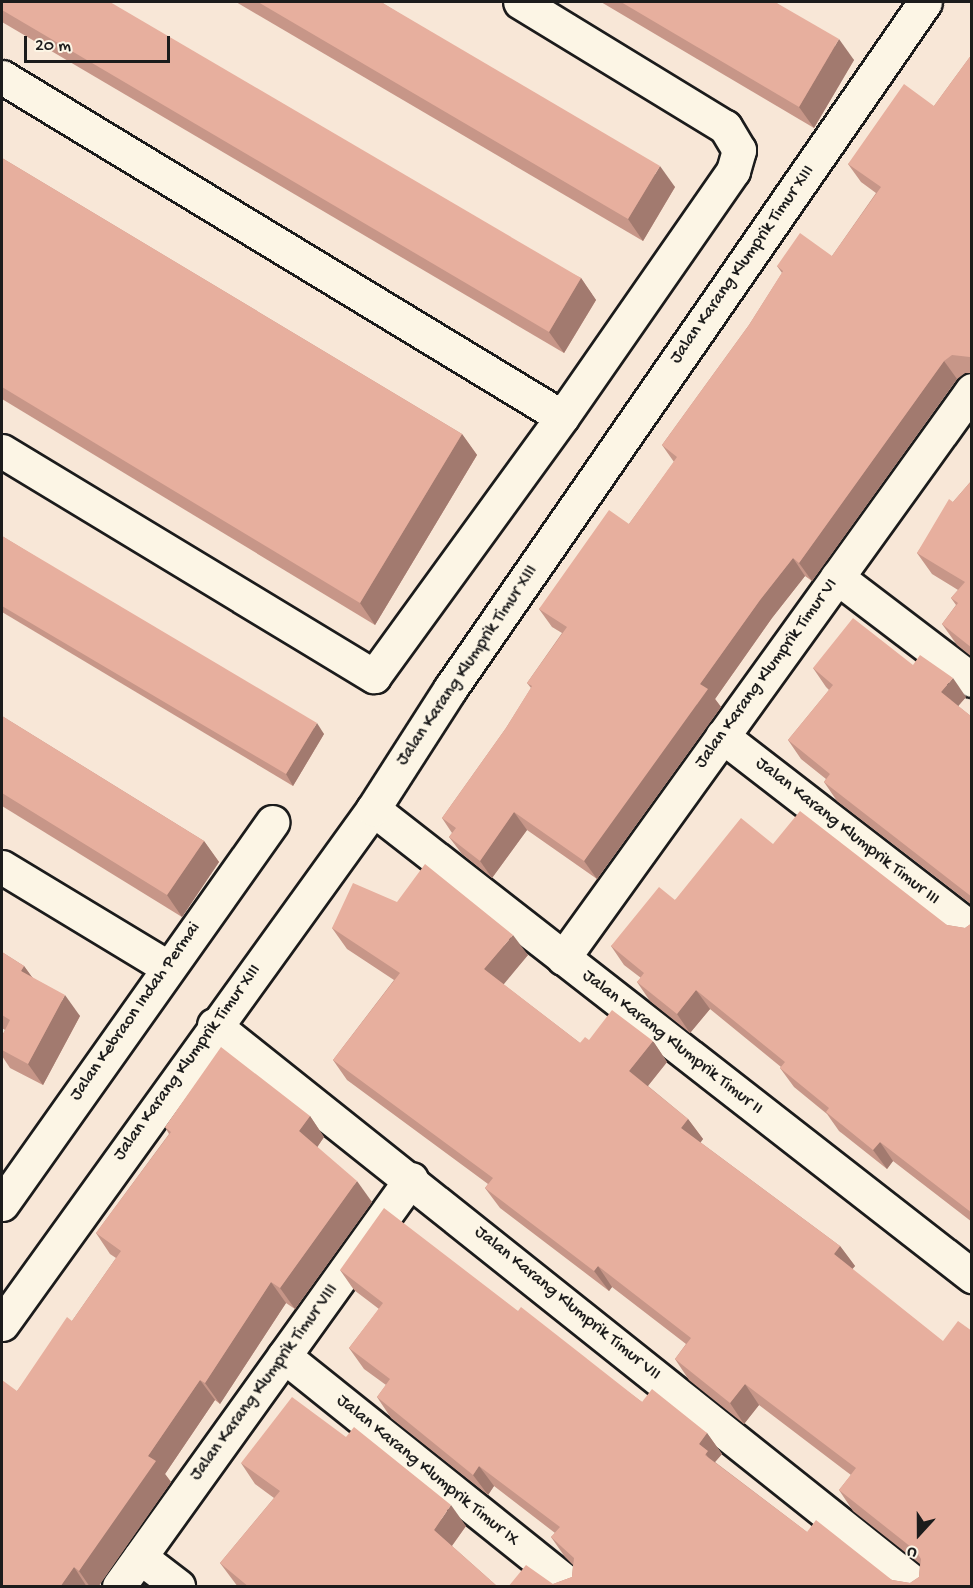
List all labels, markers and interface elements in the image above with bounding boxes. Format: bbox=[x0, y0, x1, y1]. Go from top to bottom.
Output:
scale bar bbox=[27, 24, 172, 62]
text: 20 m bbox=[35, 36, 71, 57]
street label: Jalan Karang Klumprik Timur XIII bbox=[666, 162, 820, 368]
street label: Jalan Karang Klumprik Timur XIII bbox=[393, 562, 543, 770]
street label: Jalan Karang Klumprik Timur VI bbox=[691, 575, 843, 773]
street label: Jalan Karang Klumprik Timur III bbox=[751, 753, 943, 911]
street label: Jalan Kebraon Indah Permai bbox=[66, 919, 206, 1105]
street label: Jalan Karang Klumprik Timur XIII bbox=[110, 961, 266, 1165]
street label: Jalan Karang Klumprik Timur II bbox=[577, 966, 767, 1120]
street label: Jalan Karang Klumprik Timur VII bbox=[469, 1222, 665, 1386]
street label: Jalan Karang Klumprik Timur VIII bbox=[186, 1280, 344, 1486]
street label: Jalan Karang Klumprik Timur IX bbox=[331, 1391, 523, 1551]
north arrow bbox=[889, 1504, 949, 1564]
text: U bbox=[905, 1541, 920, 1562]

